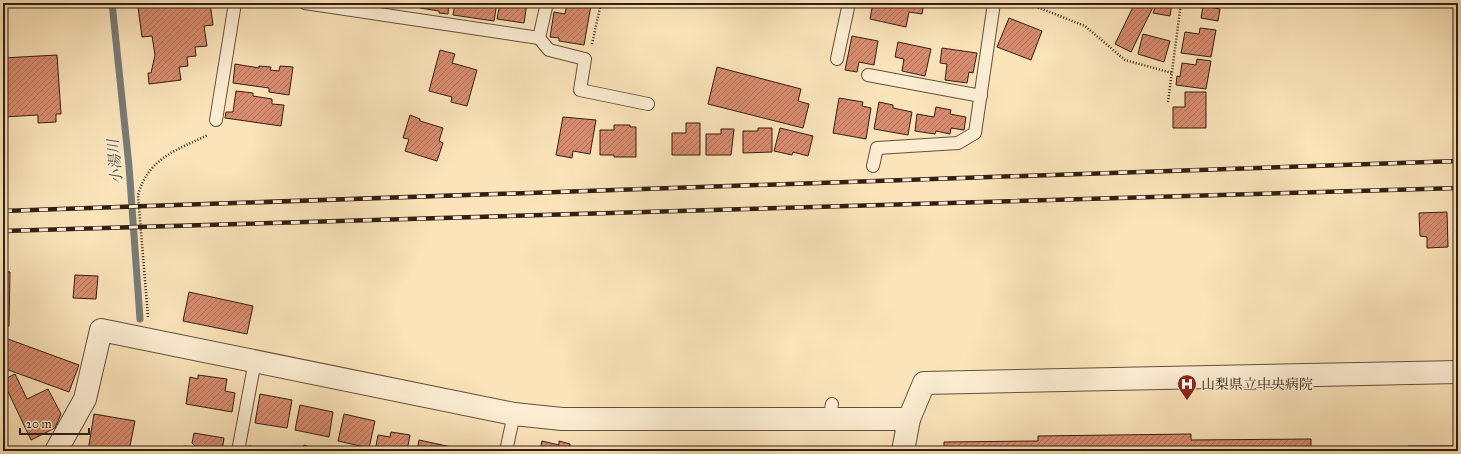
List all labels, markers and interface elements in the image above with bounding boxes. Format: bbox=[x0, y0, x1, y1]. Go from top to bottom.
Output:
water label: 小湯川 bbox=[104, 137, 126, 185]
hospital icon: 山梨県立中央病院 bbox=[1176, 373, 1198, 401]
place label: 山梨県立中央病院 bbox=[1201, 376, 1313, 393]
scale bar bbox=[20, 410, 89, 436]
text: 20 m bbox=[26, 417, 52, 431]

